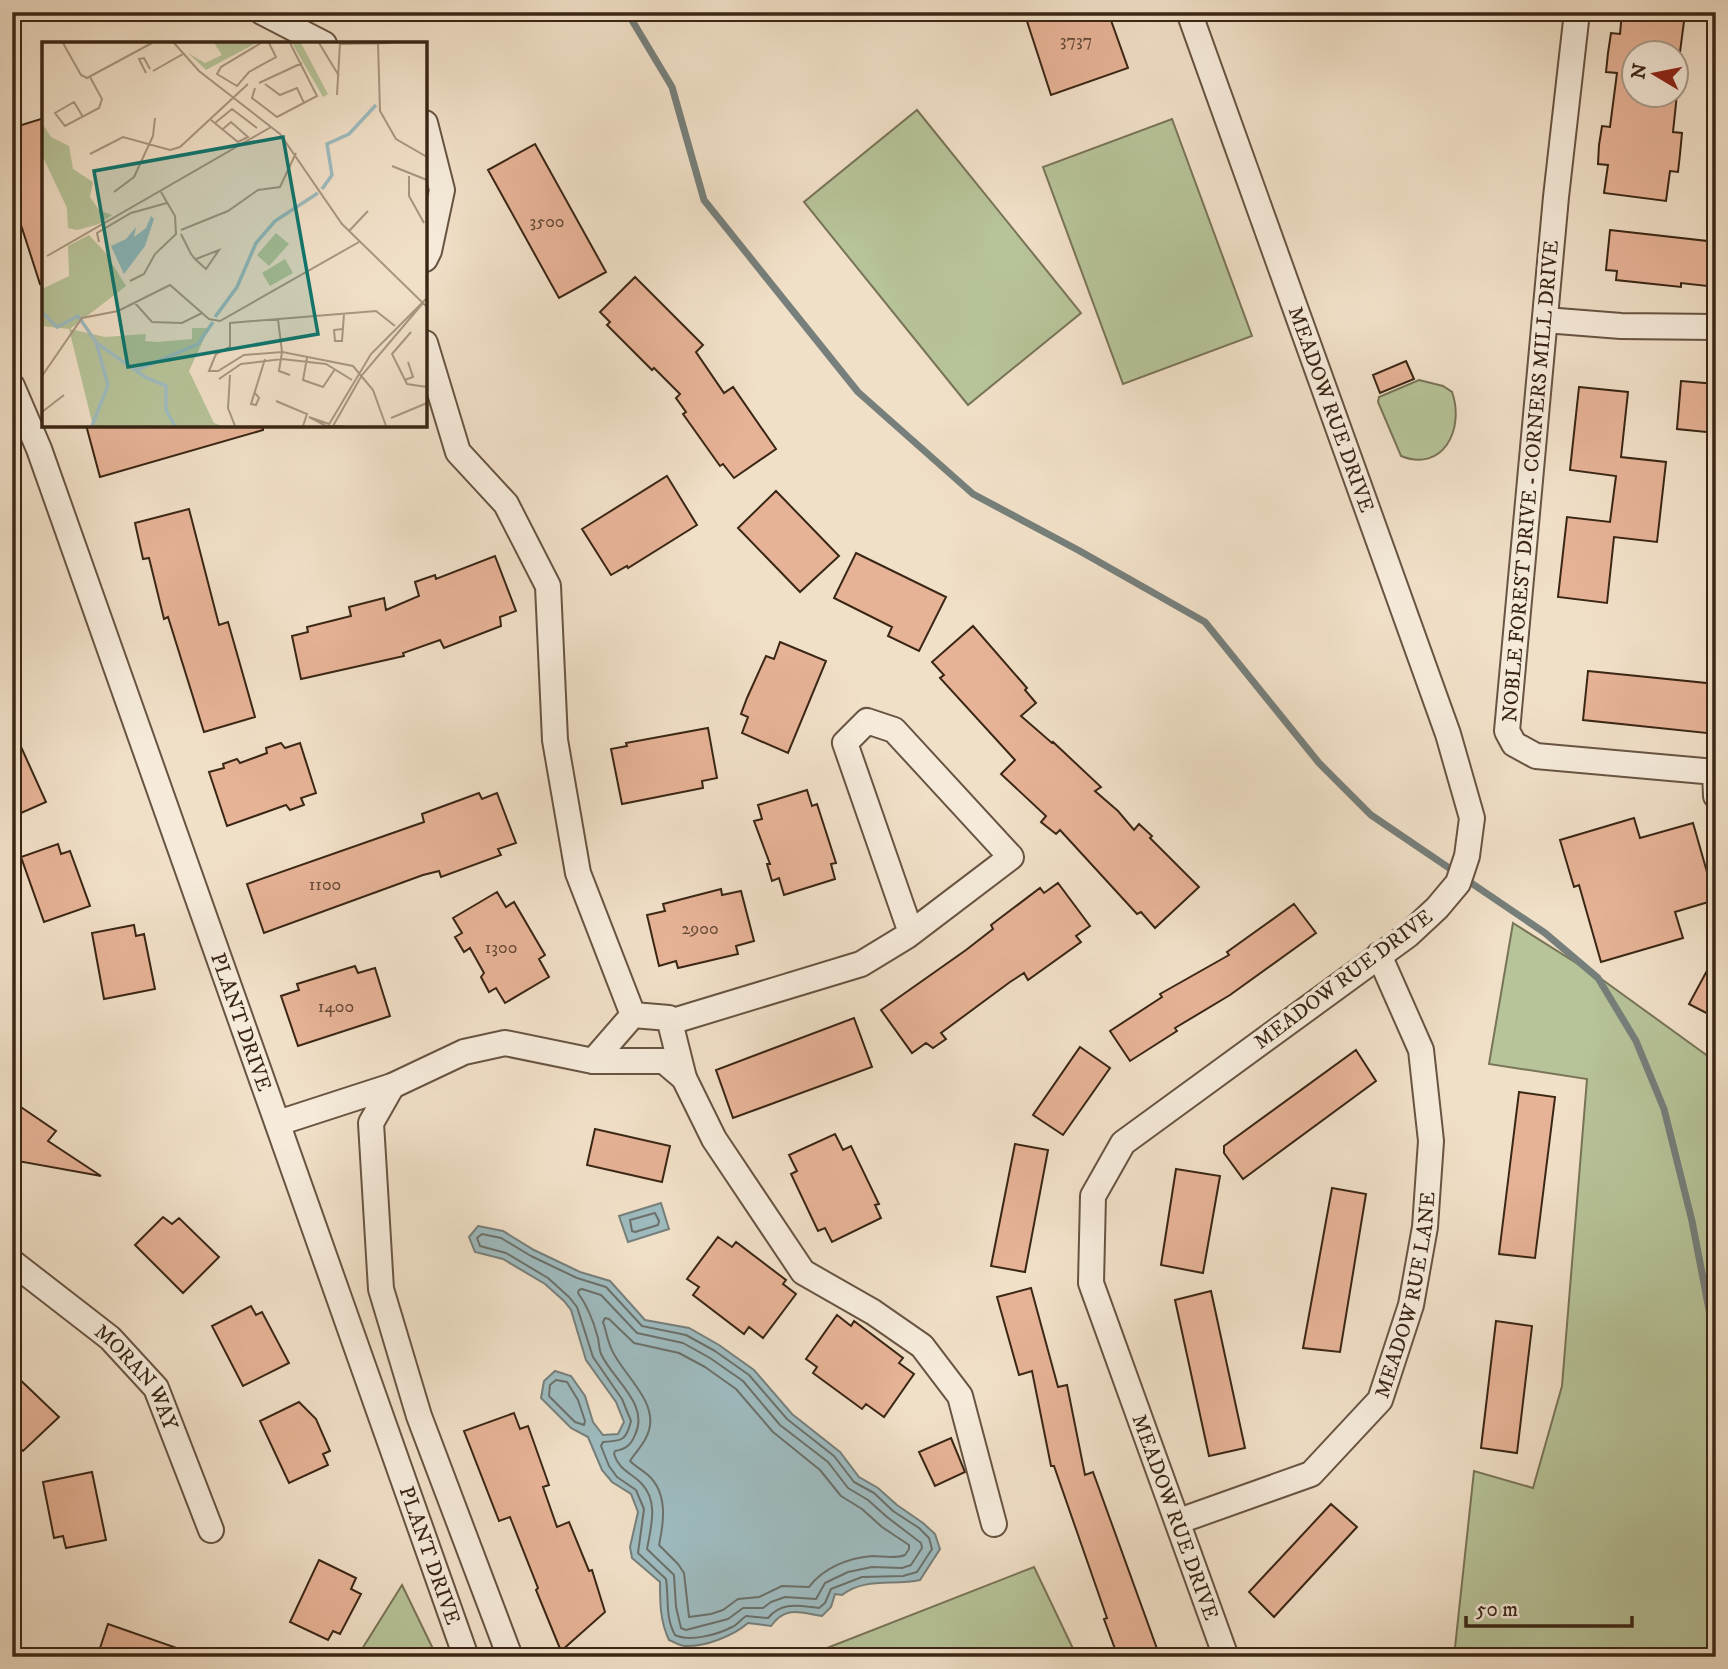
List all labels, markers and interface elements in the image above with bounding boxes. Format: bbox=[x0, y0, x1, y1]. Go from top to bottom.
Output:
house number: 3737 bbox=[1060, 30, 1092, 52]
north arrow bbox=[1620, 38, 1690, 108]
inset map bbox=[42, 42, 427, 427]
text: N bbox=[1627, 61, 1652, 81]
house number: 3500 bbox=[529, 211, 565, 233]
street label: NOBLE FOREST DRIVE - CORNERS MILL DRIVE bbox=[1497, 239, 1565, 723]
street label: MEADOW RUE DRIVE bbox=[1282, 303, 1379, 516]
house number: 1100 bbox=[309, 874, 341, 896]
street label: MEADOW RUE DRIVE bbox=[1249, 904, 1438, 1055]
house number: 2900 bbox=[681, 918, 719, 940]
house number: 1300 bbox=[485, 937, 517, 959]
street label: PLANT DRIVE bbox=[204, 949, 277, 1095]
house number: 1400 bbox=[318, 996, 354, 1018]
street label: MEADOW RUE LANE bbox=[1369, 1191, 1441, 1402]
street label: MORAN WAY bbox=[89, 1319, 183, 1435]
street label: MEADOW RUE DRIVE bbox=[1125, 1411, 1224, 1624]
street label: PLANT DRIVE bbox=[393, 1483, 466, 1629]
scale bar bbox=[1466, 1585, 1632, 1629]
text: 50 m bbox=[1476, 1597, 1518, 1623]

